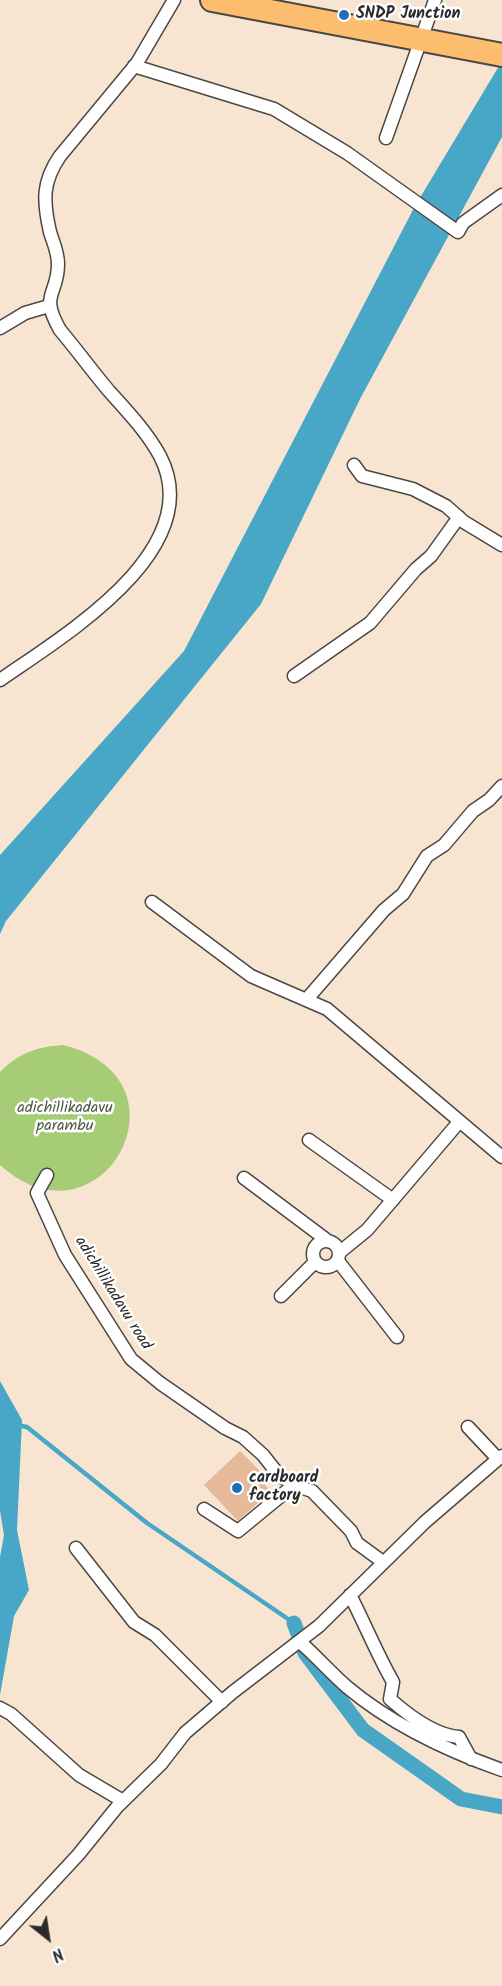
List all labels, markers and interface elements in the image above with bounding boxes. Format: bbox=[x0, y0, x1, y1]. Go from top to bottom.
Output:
place label: SNDP Junction bbox=[356, 5, 460, 25]
marker: SNDP Junction bbox=[337, 8, 351, 22]
park label: adichillikadavu parambu bbox=[17, 1099, 113, 1137]
street label: adichillikadavu road bbox=[69, 1234, 155, 1354]
place label: cardboard factory bbox=[249, 1469, 318, 1507]
marker: cardboard factory bbox=[230, 1481, 244, 1495]
north arrow bbox=[18, 1908, 78, 1968]
text: N bbox=[47, 1941, 68, 1967]

